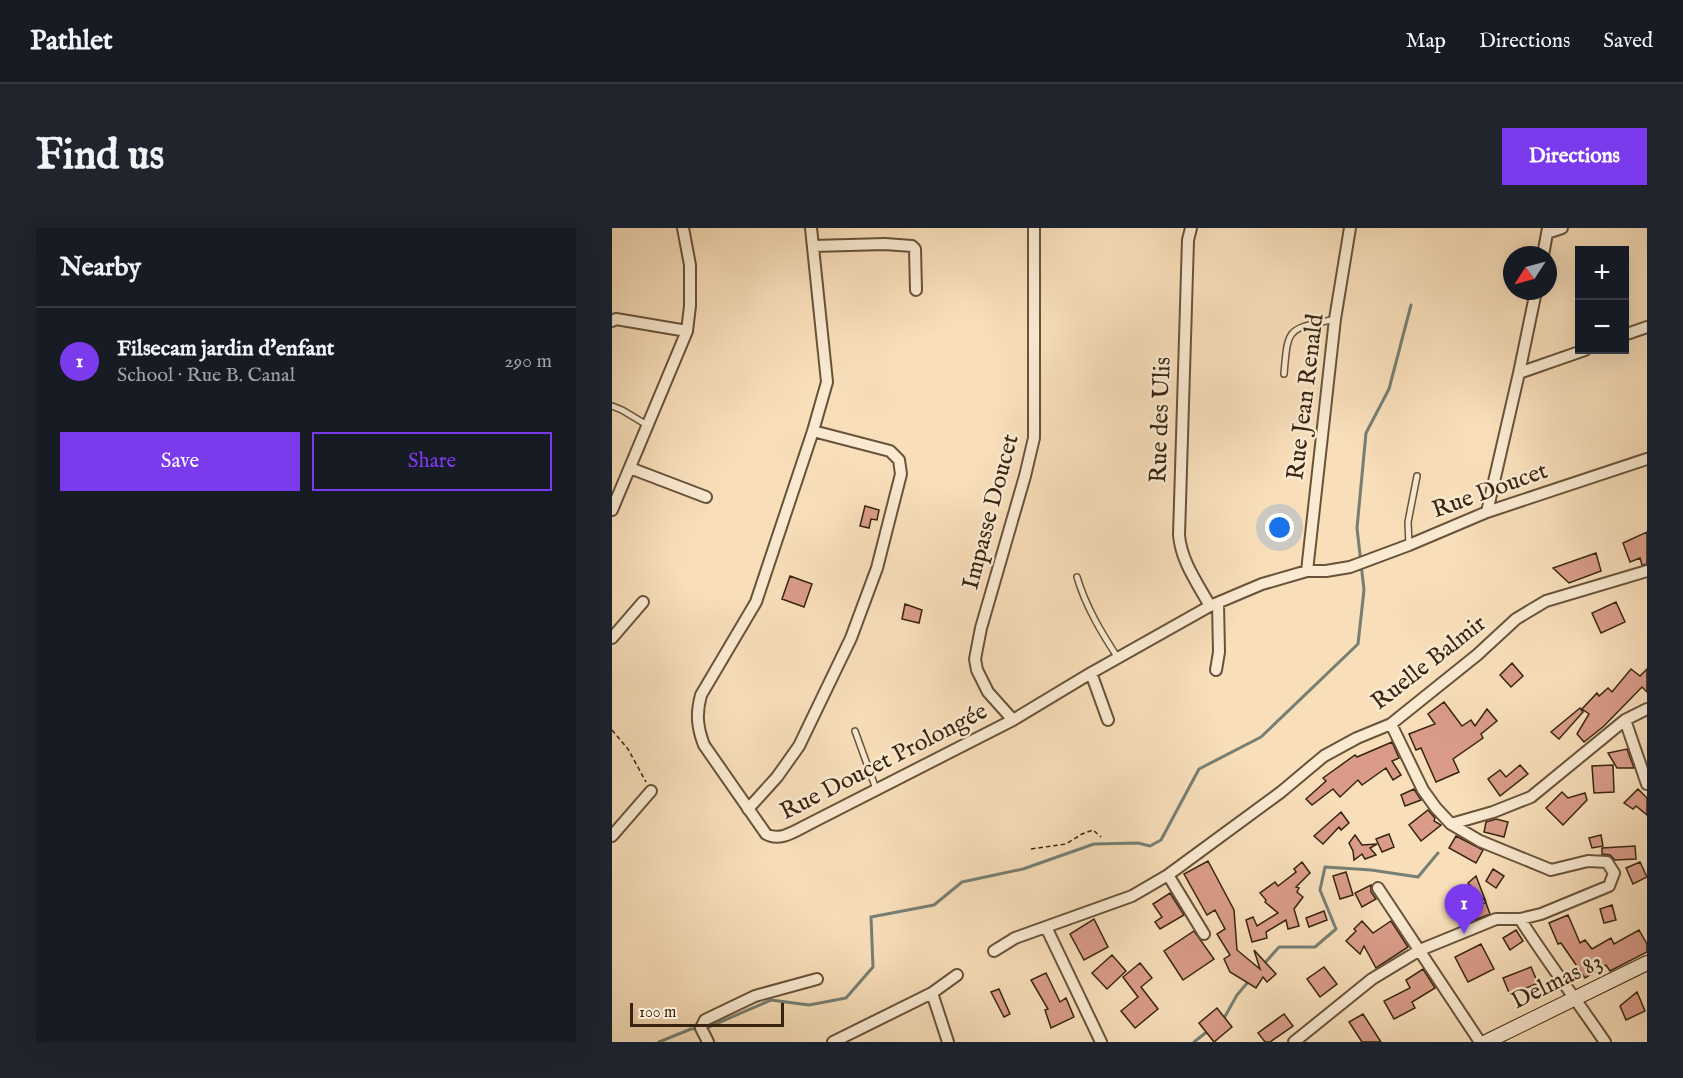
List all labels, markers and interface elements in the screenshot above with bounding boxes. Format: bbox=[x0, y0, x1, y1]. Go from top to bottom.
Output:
text: Pathlet bbox=[30, 24, 113, 59]
text: Map bbox=[1406, 28, 1446, 55]
text: Directions bbox=[1479, 28, 1570, 55]
text: Saved bbox=[1603, 28, 1653, 55]
button: Directions bbox=[1502, 128, 1647, 185]
text: Find us bbox=[36, 130, 164, 183]
north arrow bbox=[1503, 246, 1557, 300]
map controls bbox=[1575, 246, 1629, 354]
button: + bbox=[1575, 246, 1629, 300]
text: Nearby bbox=[60, 251, 141, 284]
button: − bbox=[1575, 300, 1629, 354]
street label: Rue Jean Renald bbox=[1280, 312, 1332, 482]
text: Filsecam jardin d'enfant bbox=[117, 335, 334, 363]
text: 1 bbox=[76, 349, 83, 374]
text: 290 m bbox=[504, 349, 552, 374]
street label: Rue des Ulis bbox=[1143, 356, 1179, 484]
text: School · Rue B. Canal bbox=[117, 363, 295, 388]
street label: Impasse Doucet bbox=[955, 431, 1027, 593]
button: Save bbox=[60, 432, 300, 491]
button: Share bbox=[312, 432, 552, 491]
street label: Rue Doucet bbox=[1428, 456, 1552, 526]
your location bbox=[1265, 513, 1294, 542]
street label: Ruelle Balmir bbox=[1365, 608, 1493, 718]
street label: Rue Doucet Prolongée bbox=[775, 696, 993, 828]
pin: 1 bbox=[1444, 884, 1484, 934]
street label: Delmas 83 bbox=[1506, 947, 1608, 1017]
scale bar bbox=[630, 1000, 784, 1028]
text: 100 m bbox=[639, 1003, 676, 1023]

